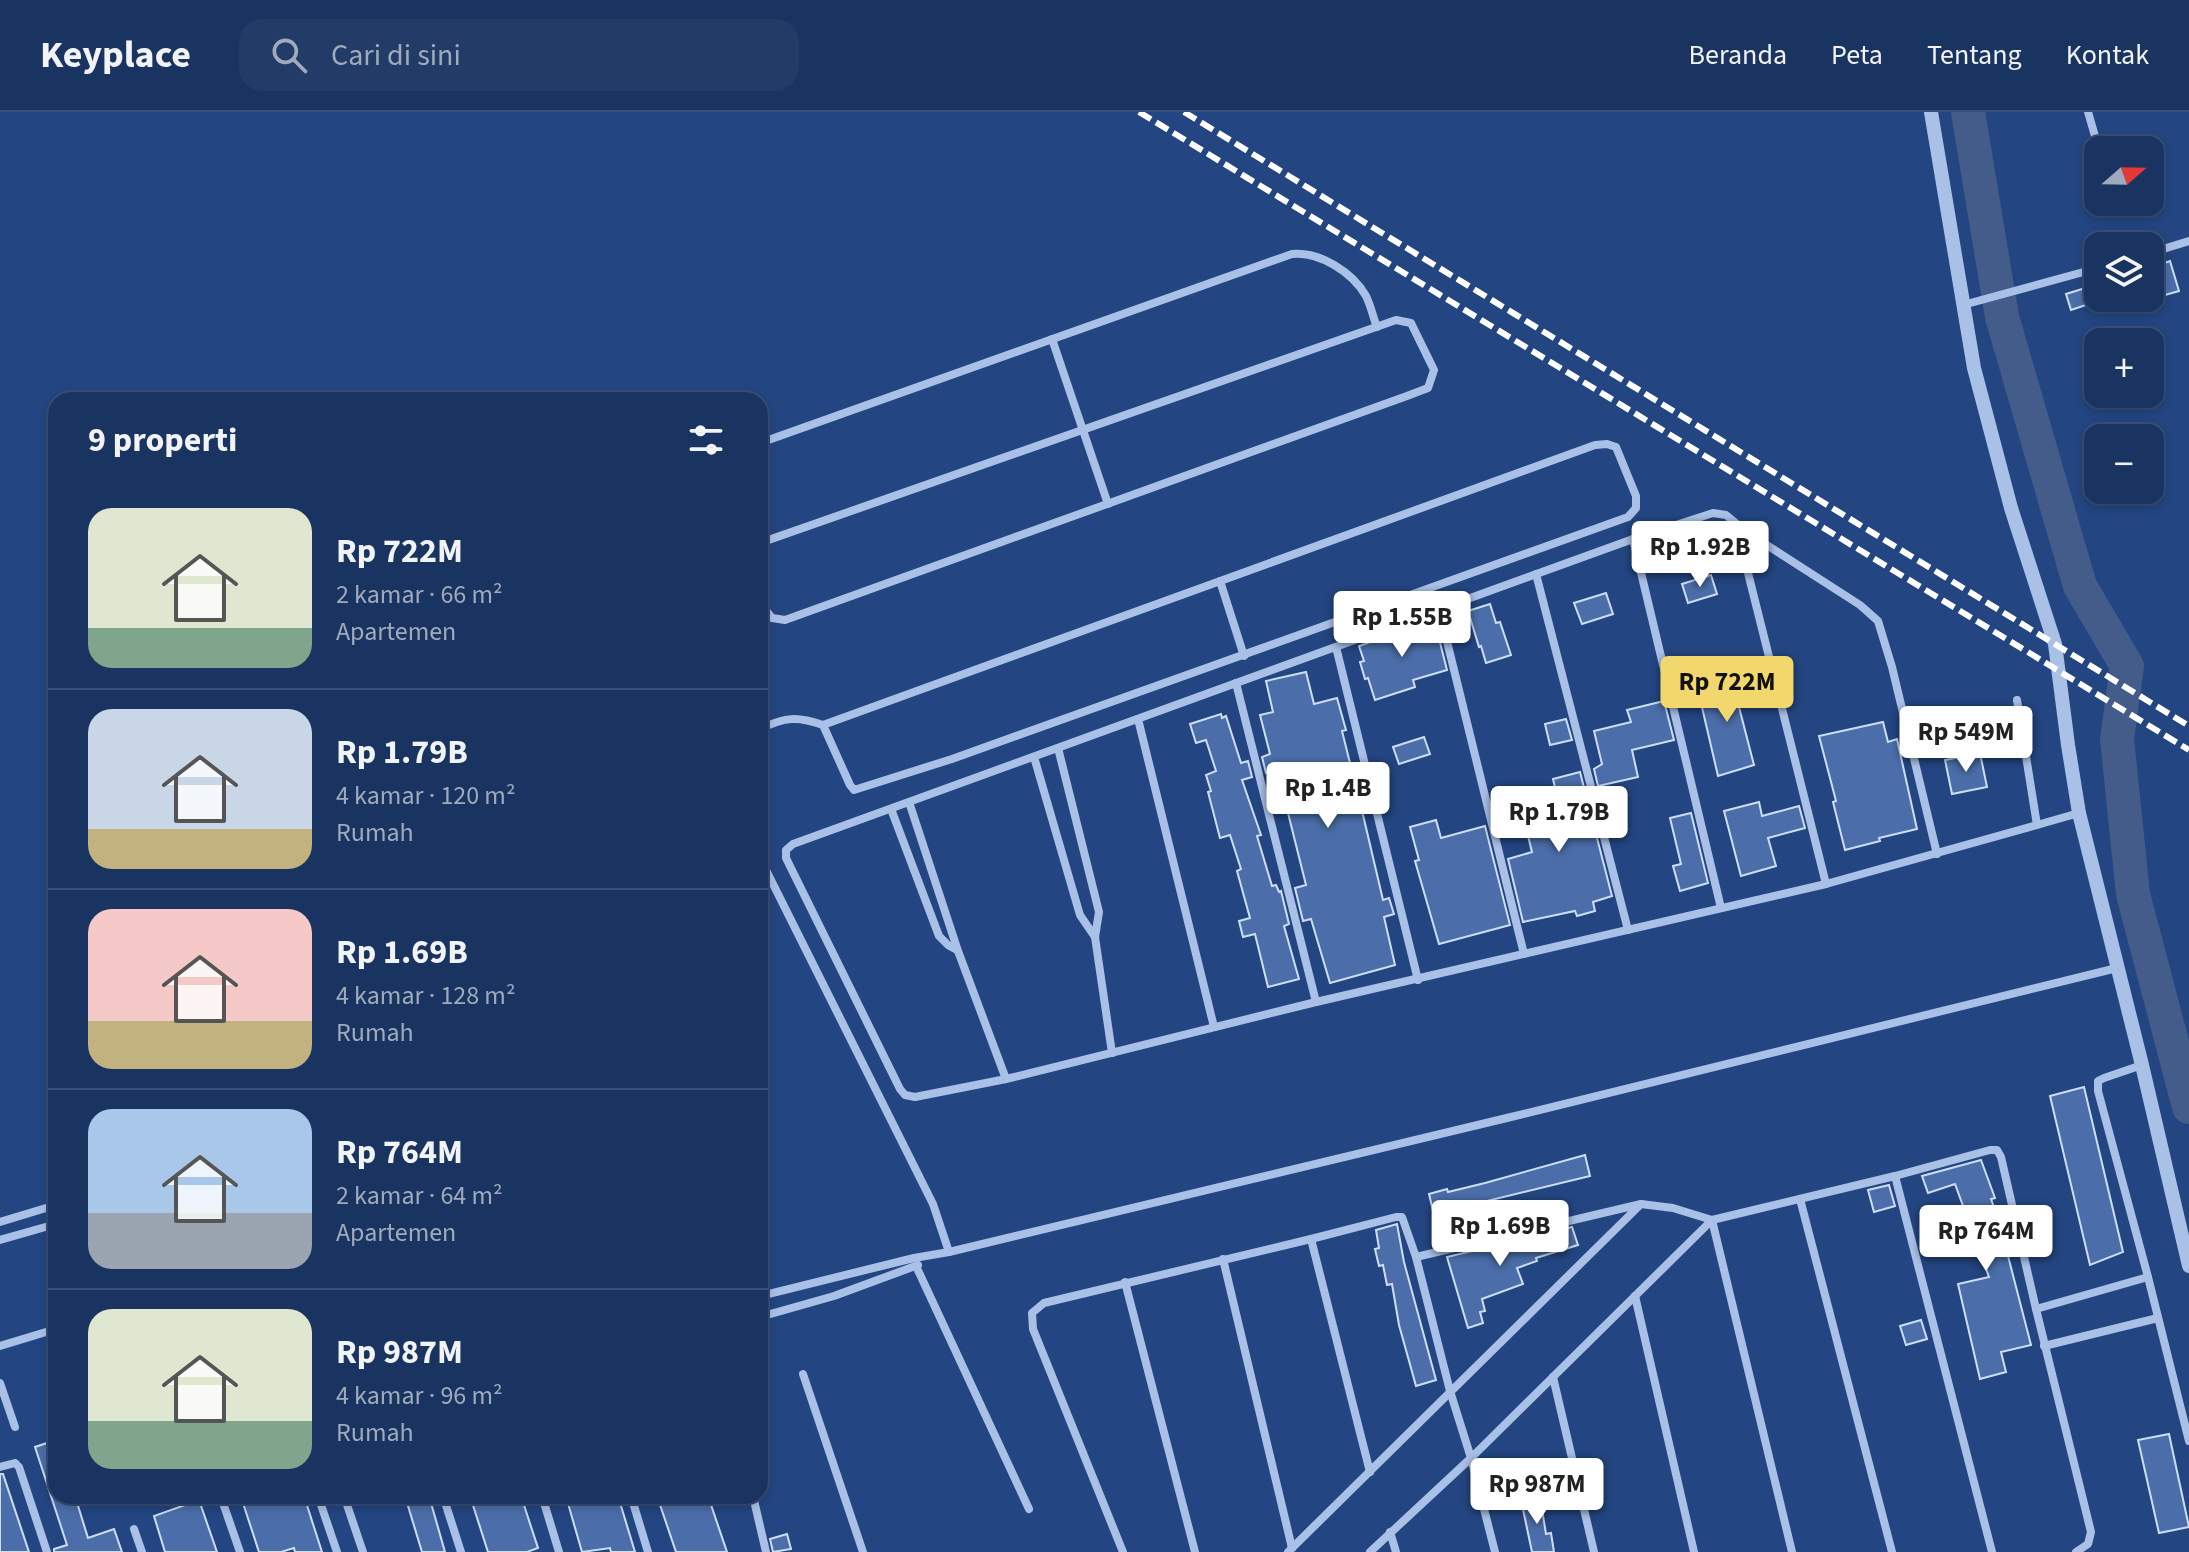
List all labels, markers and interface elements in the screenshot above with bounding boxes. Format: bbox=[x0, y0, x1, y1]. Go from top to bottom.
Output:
search box bbox=[239, 19, 799, 91]
text: Keyplace bbox=[40, 28, 191, 82]
icon: search bbox=[267, 33, 311, 77]
text: Cari di sini bbox=[331, 34, 461, 77]
text: Beranda bbox=[1689, 35, 1787, 75]
text: Peta bbox=[1831, 35, 1883, 75]
text: Tentang bbox=[1927, 35, 2022, 75]
text: Kontak bbox=[2066, 35, 2149, 75]
north arrow bbox=[2084, 136, 2164, 216]
map controls bbox=[2084, 136, 2164, 504]
button: layers bbox=[2084, 232, 2164, 312]
button: + bbox=[2084, 328, 2164, 408]
text: 9 properti bbox=[88, 416, 237, 465]
icon: filters bbox=[684, 418, 728, 462]
button: − bbox=[2084, 424, 2164, 504]
pin: Rp 1.92B bbox=[1617, 521, 1783, 589]
text: Rp 722M bbox=[336, 527, 463, 576]
text: Rp 1.92B bbox=[1650, 528, 1750, 565]
icon: home bbox=[152, 540, 248, 636]
text: 2 kamar · 66 m² bbox=[336, 576, 503, 613]
pin: Rp 1.55B bbox=[1319, 591, 1485, 659]
text: Rp 1.55B bbox=[1352, 598, 1452, 635]
text: Apartemen bbox=[336, 613, 456, 650]
pin: Rp 722M bbox=[1653, 656, 1801, 724]
text: Rp 722M bbox=[1678, 663, 1776, 700]
pin: Rp 549M bbox=[1892, 706, 2040, 774]
text: Rp 549M bbox=[1917, 713, 2015, 750]
text: Rp 1.79B bbox=[336, 728, 468, 777]
icon: home bbox=[152, 741, 248, 837]
pin: Rp 1.4B bbox=[1254, 762, 1402, 830]
text: Rp 1.4B bbox=[1284, 769, 1372, 806]
text: 4 kamar · 120 m² bbox=[336, 777, 515, 814]
pin: Rp 1.79B bbox=[1476, 786, 1642, 854]
text: Rp 1.79B bbox=[1509, 793, 1609, 830]
text: Rumah bbox=[336, 814, 414, 851]
text: Rp 1.69B bbox=[336, 928, 468, 977]
icon: home bbox=[152, 941, 248, 1037]
text: 4 kamar · 128 m² bbox=[336, 977, 515, 1014]
text: Rumah bbox=[336, 1014, 414, 1051]
text: Rp 764M bbox=[336, 1128, 463, 1177]
icon: home bbox=[152, 1141, 248, 1237]
text: 2 kamar · 64 m² bbox=[336, 1177, 503, 1214]
pin: Rp 1.69B bbox=[1417, 1200, 1583, 1268]
pin: Rp 764M bbox=[1912, 1205, 2060, 1273]
text: Rp 1.69B bbox=[1450, 1207, 1550, 1244]
text: Rp 764M bbox=[1937, 1212, 2035, 1249]
text: Apartemen bbox=[336, 1214, 456, 1251]
text: Rp 987M bbox=[336, 1328, 463, 1377]
icon: home bbox=[152, 1341, 248, 1437]
text: 4 kamar · 96 m² bbox=[336, 1377, 503, 1414]
text: Rumah bbox=[336, 1414, 414, 1451]
pin: Rp 987M bbox=[1463, 1458, 1611, 1526]
text: Rp 987M bbox=[1488, 1465, 1586, 1502]

